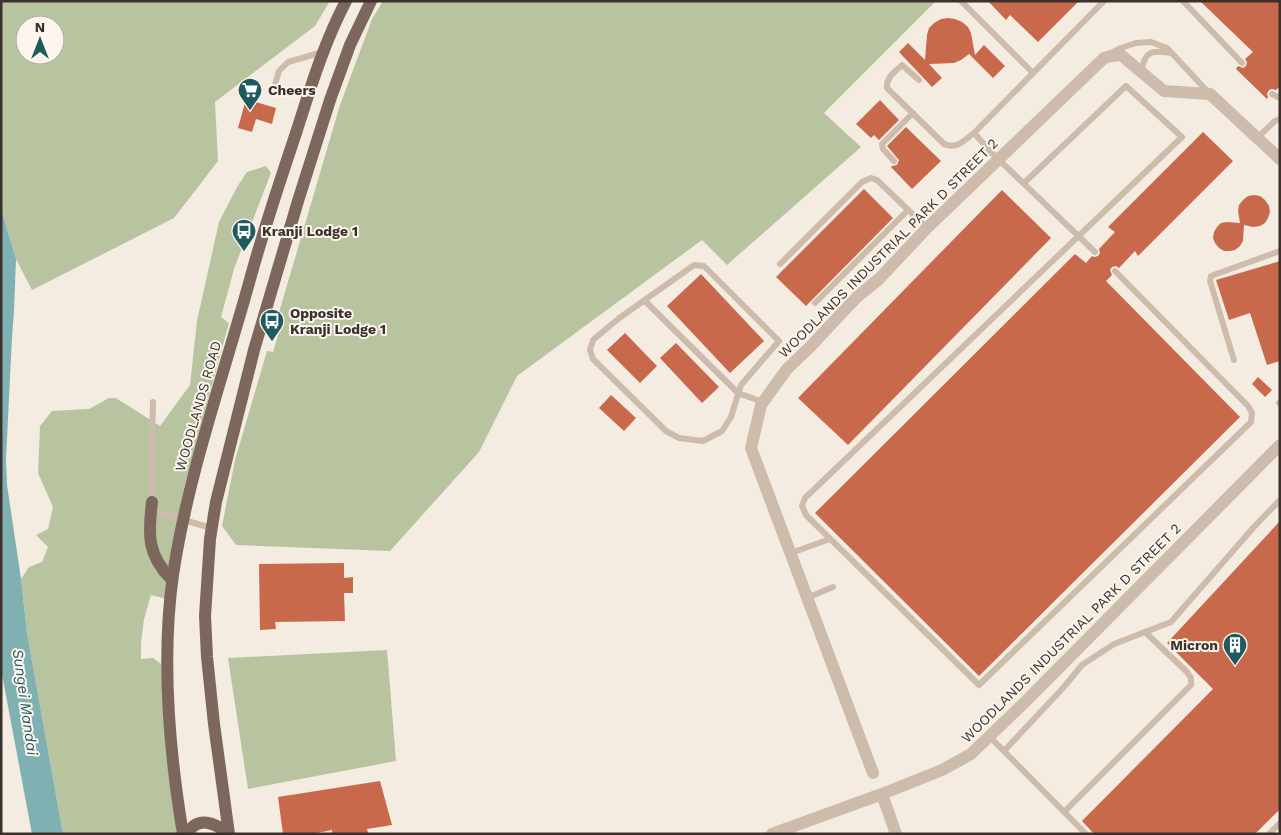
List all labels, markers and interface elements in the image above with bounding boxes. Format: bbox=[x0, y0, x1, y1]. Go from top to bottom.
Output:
north arrow bbox=[15, 15, 65, 65]
text: N bbox=[35, 19, 45, 35]
supermarket icon: Cheers bbox=[237, 77, 263, 111]
place label: Cheers bbox=[268, 82, 316, 98]
street label: WOODLANDS INDUSTRIAL PARK D STREET 2 bbox=[775, 135, 1001, 361]
bus stop icon: Kranji Lodge 1 bbox=[231, 218, 257, 252]
place label: Kranji Lodge 1 bbox=[262, 223, 358, 239]
place label: Opposite Kranji Lodge 1 bbox=[290, 305, 386, 337]
bus stop icon: Opposite Kranji Lodge 1 bbox=[259, 308, 285, 342]
street label: WOODLANDS ROAD bbox=[172, 339, 224, 473]
street label: WOODLANDS INDUSTRIAL PARK D STREET 2 bbox=[958, 520, 1184, 746]
building icon: Micron bbox=[1222, 632, 1248, 666]
place label: Micron bbox=[1170, 637, 1218, 653]
water label: Sungei Mandai bbox=[9, 648, 42, 757]

